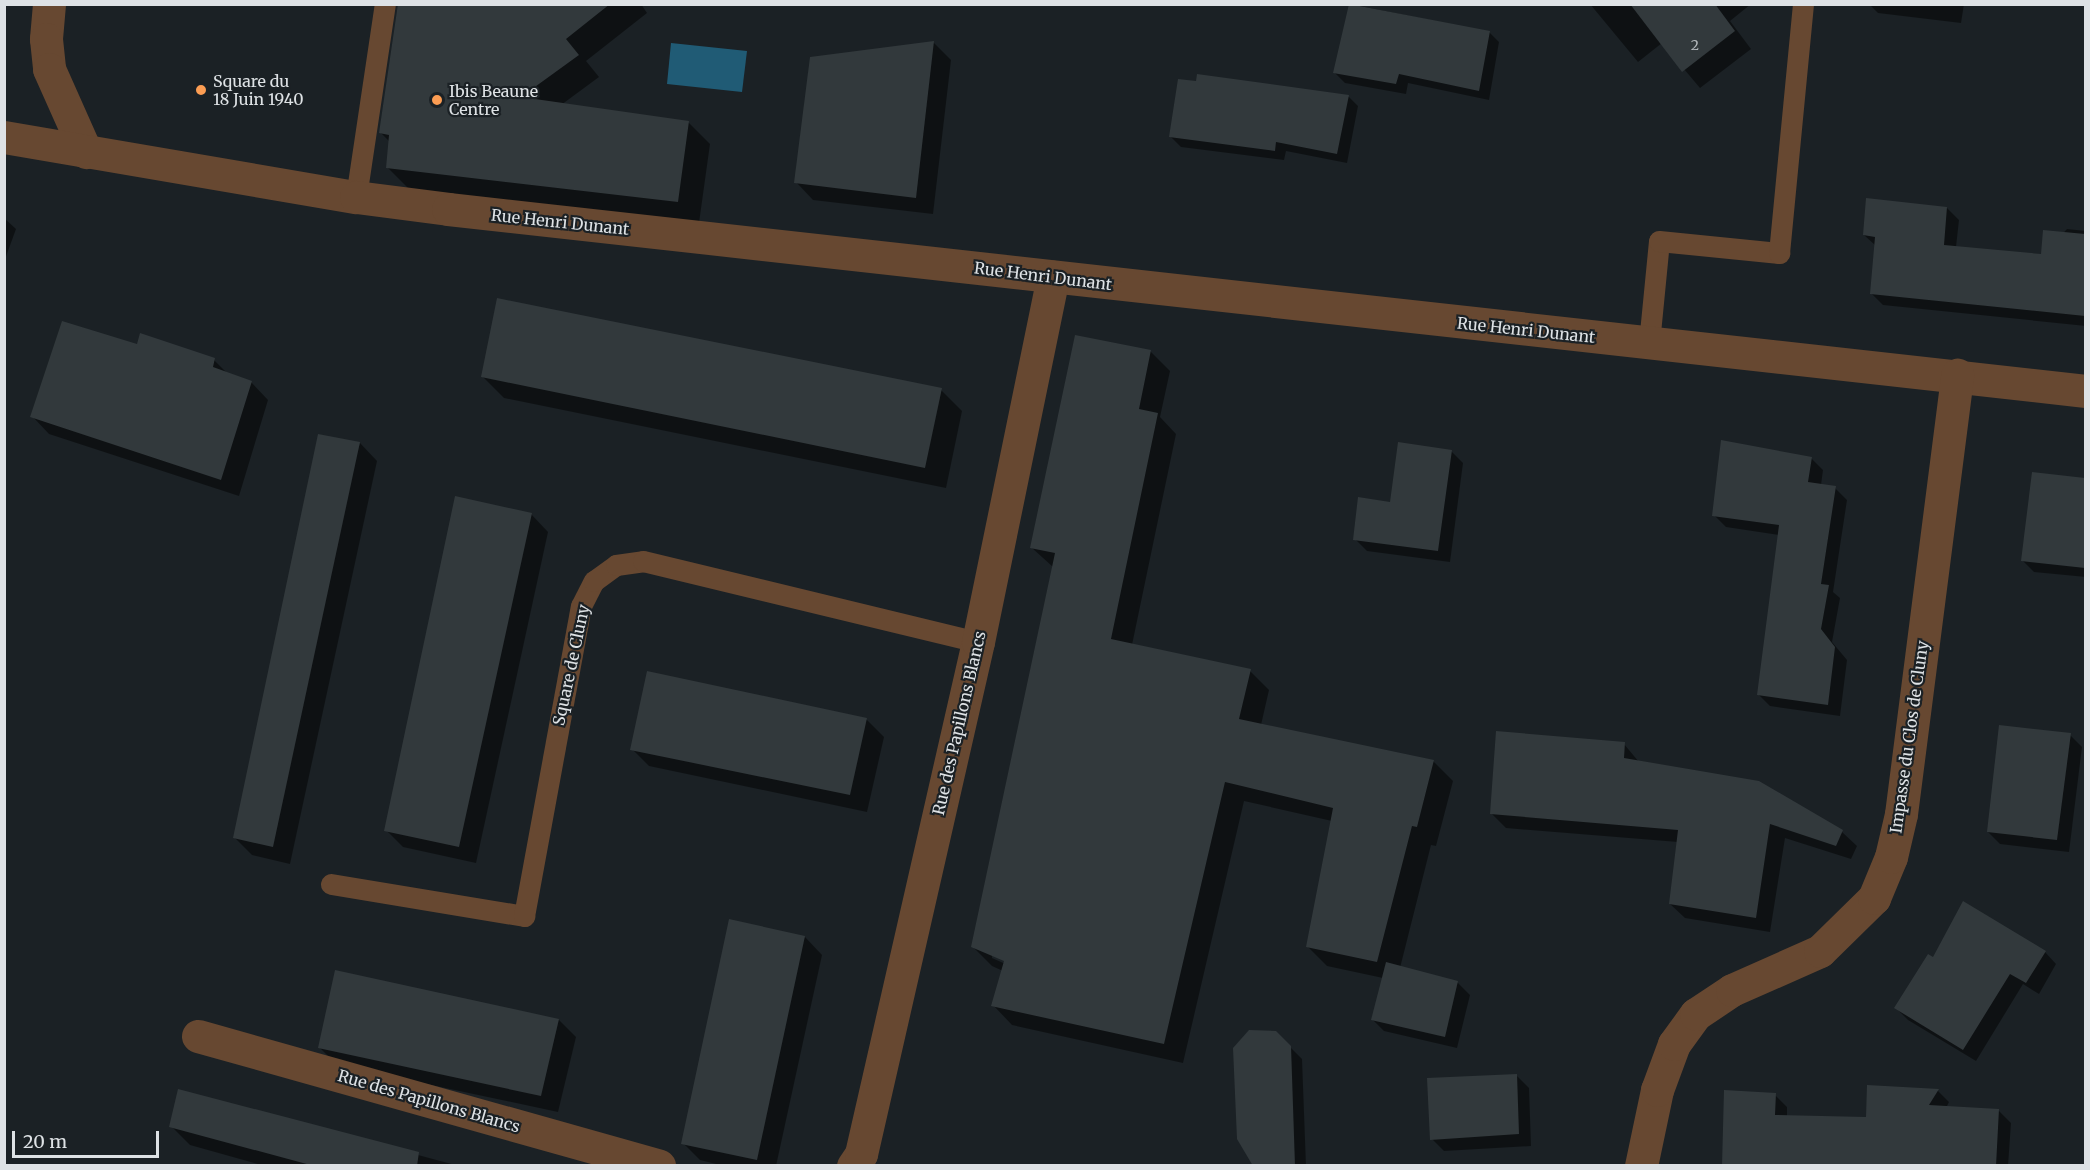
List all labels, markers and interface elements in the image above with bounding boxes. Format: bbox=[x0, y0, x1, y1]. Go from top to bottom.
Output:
house number: 2 bbox=[1691, 37, 1699, 53]
place label: Square du 18 Juin 1940 bbox=[213, 71, 304, 109]
place label: Ibis Beaune Centre bbox=[449, 81, 538, 119]
marker: Square du 18 Juin 1940 bbox=[194, 83, 208, 97]
marker: Ibis Beaune Centre bbox=[430, 93, 444, 107]
street label: Rue Henri Dunant bbox=[490, 205, 630, 239]
street label: Rue Henri Dunant bbox=[973, 258, 1113, 294]
street label: Rue Henri Dunant bbox=[1456, 313, 1596, 347]
street label: Square de Cluny bbox=[549, 603, 593, 727]
street label: Rue des Papillons Blancs bbox=[928, 629, 990, 817]
street label: Impasse du Clos de Cluny bbox=[1886, 639, 1932, 835]
street label: Rue des Papillons Blancs bbox=[336, 1066, 522, 1136]
scale bar bbox=[15, 1119, 162, 1157]
text: 20 m bbox=[23, 1130, 67, 1153]

